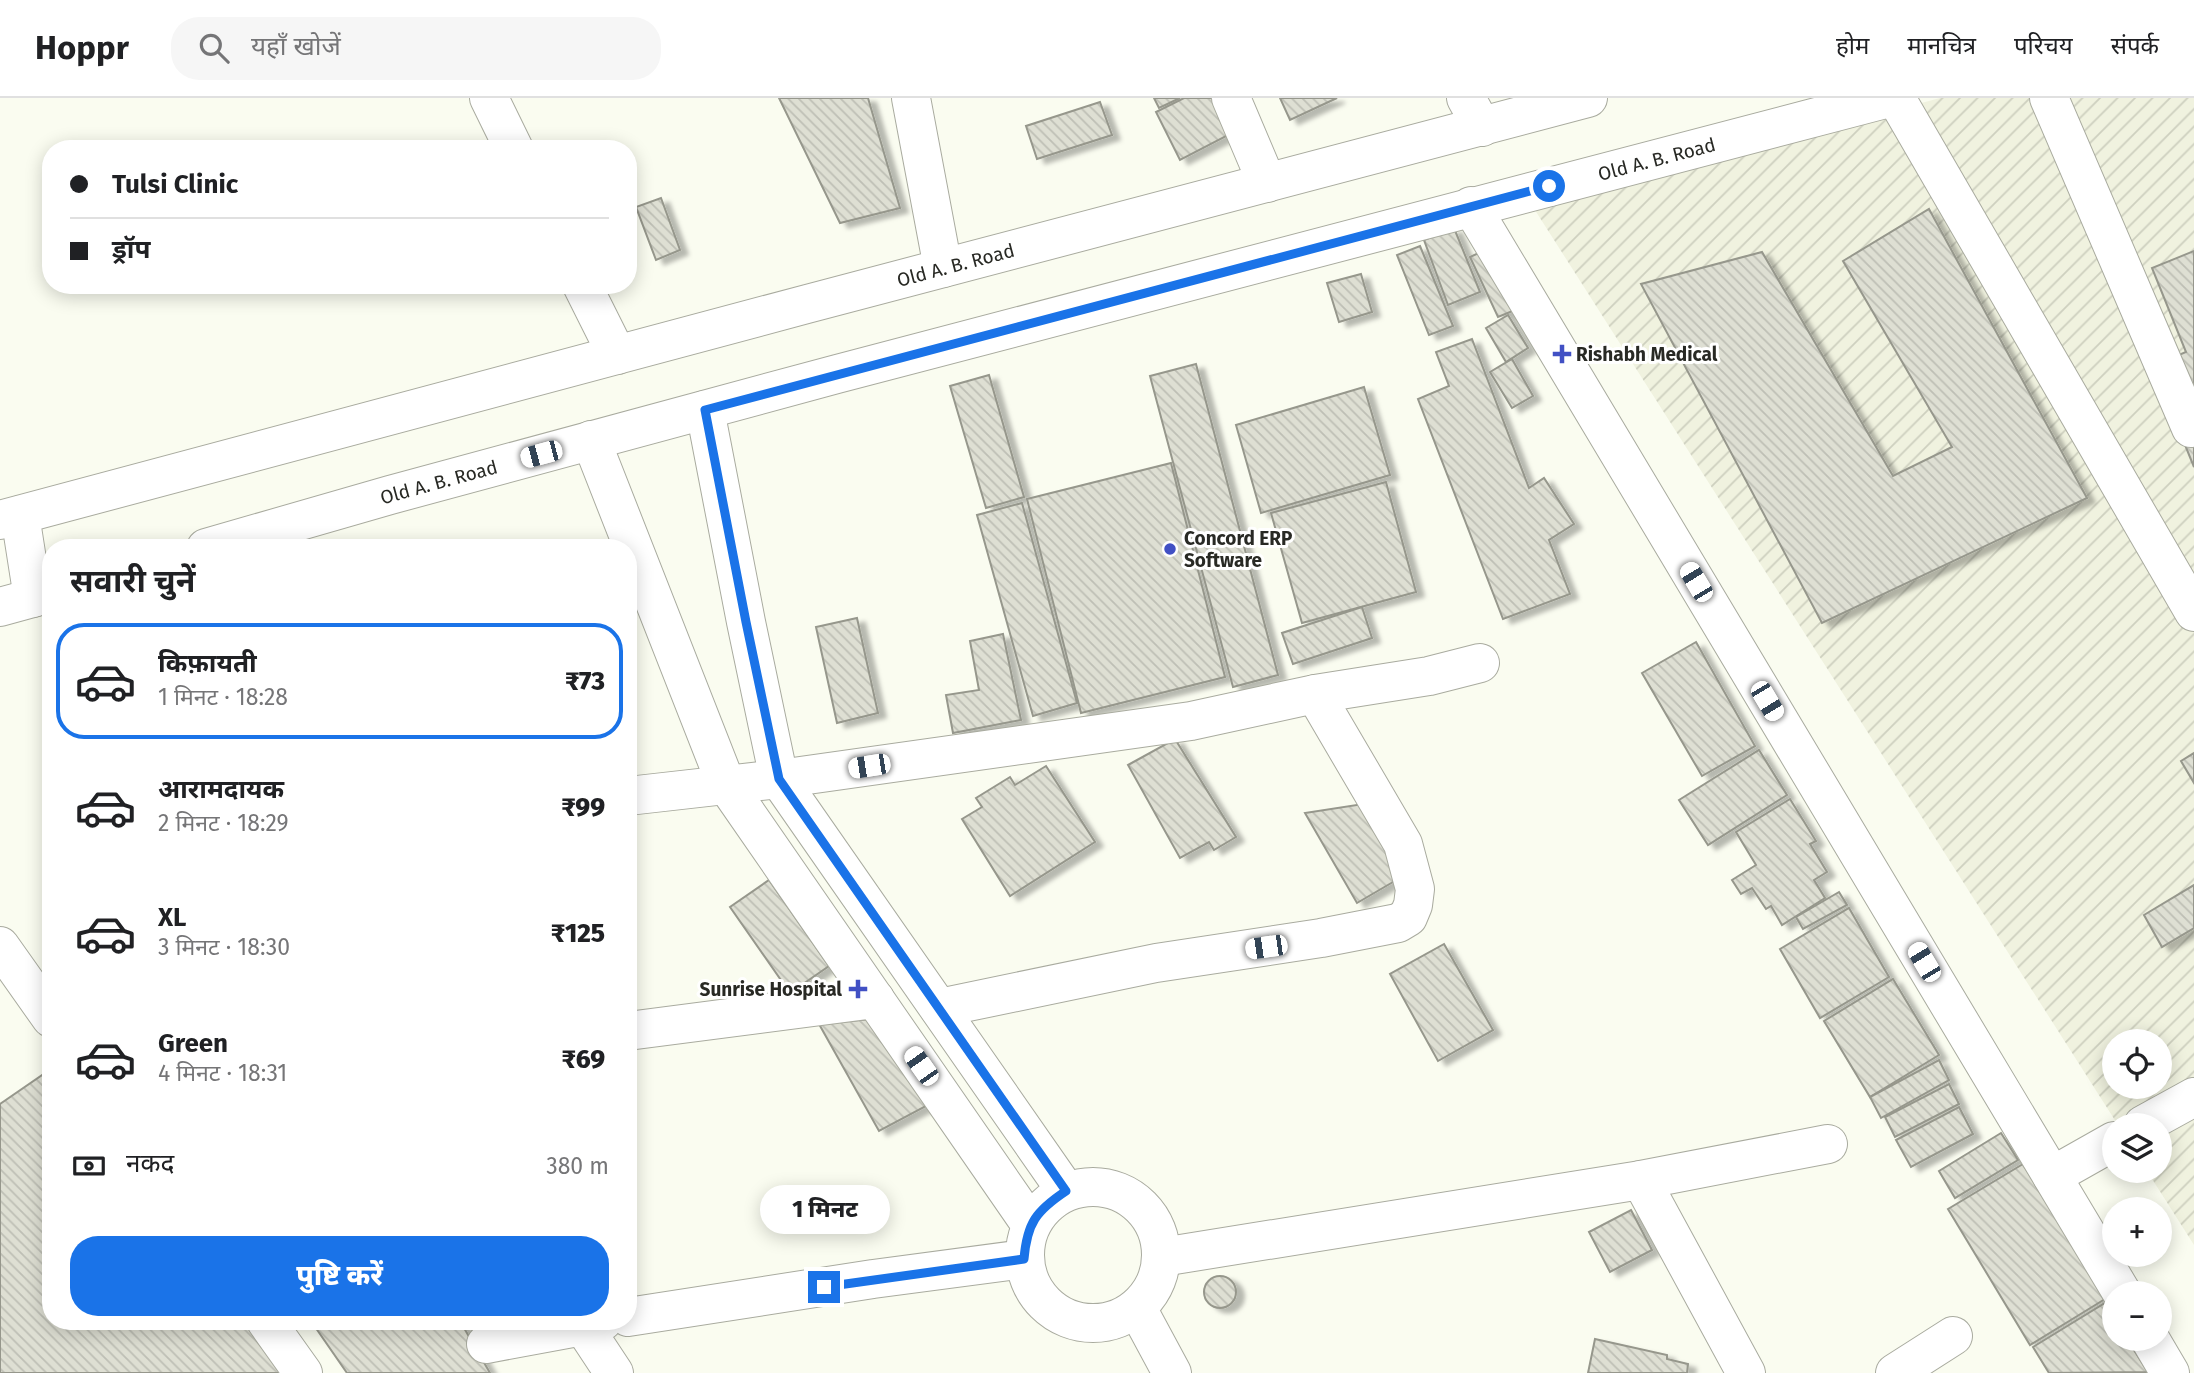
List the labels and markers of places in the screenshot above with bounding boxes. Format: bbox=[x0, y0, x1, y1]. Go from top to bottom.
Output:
place label: Rishabh Medical bbox=[1576, 343, 1718, 366]
marker: Rishabh Medical bbox=[1554, 346, 1570, 362]
place label: Concord ERP Software bbox=[1184, 527, 1293, 572]
marker: Concord ERP Software bbox=[1162, 541, 1178, 557]
place label: Sunrise Hospital bbox=[700, 978, 842, 1001]
marker: Sunrise Hospital bbox=[848, 979, 868, 999]

